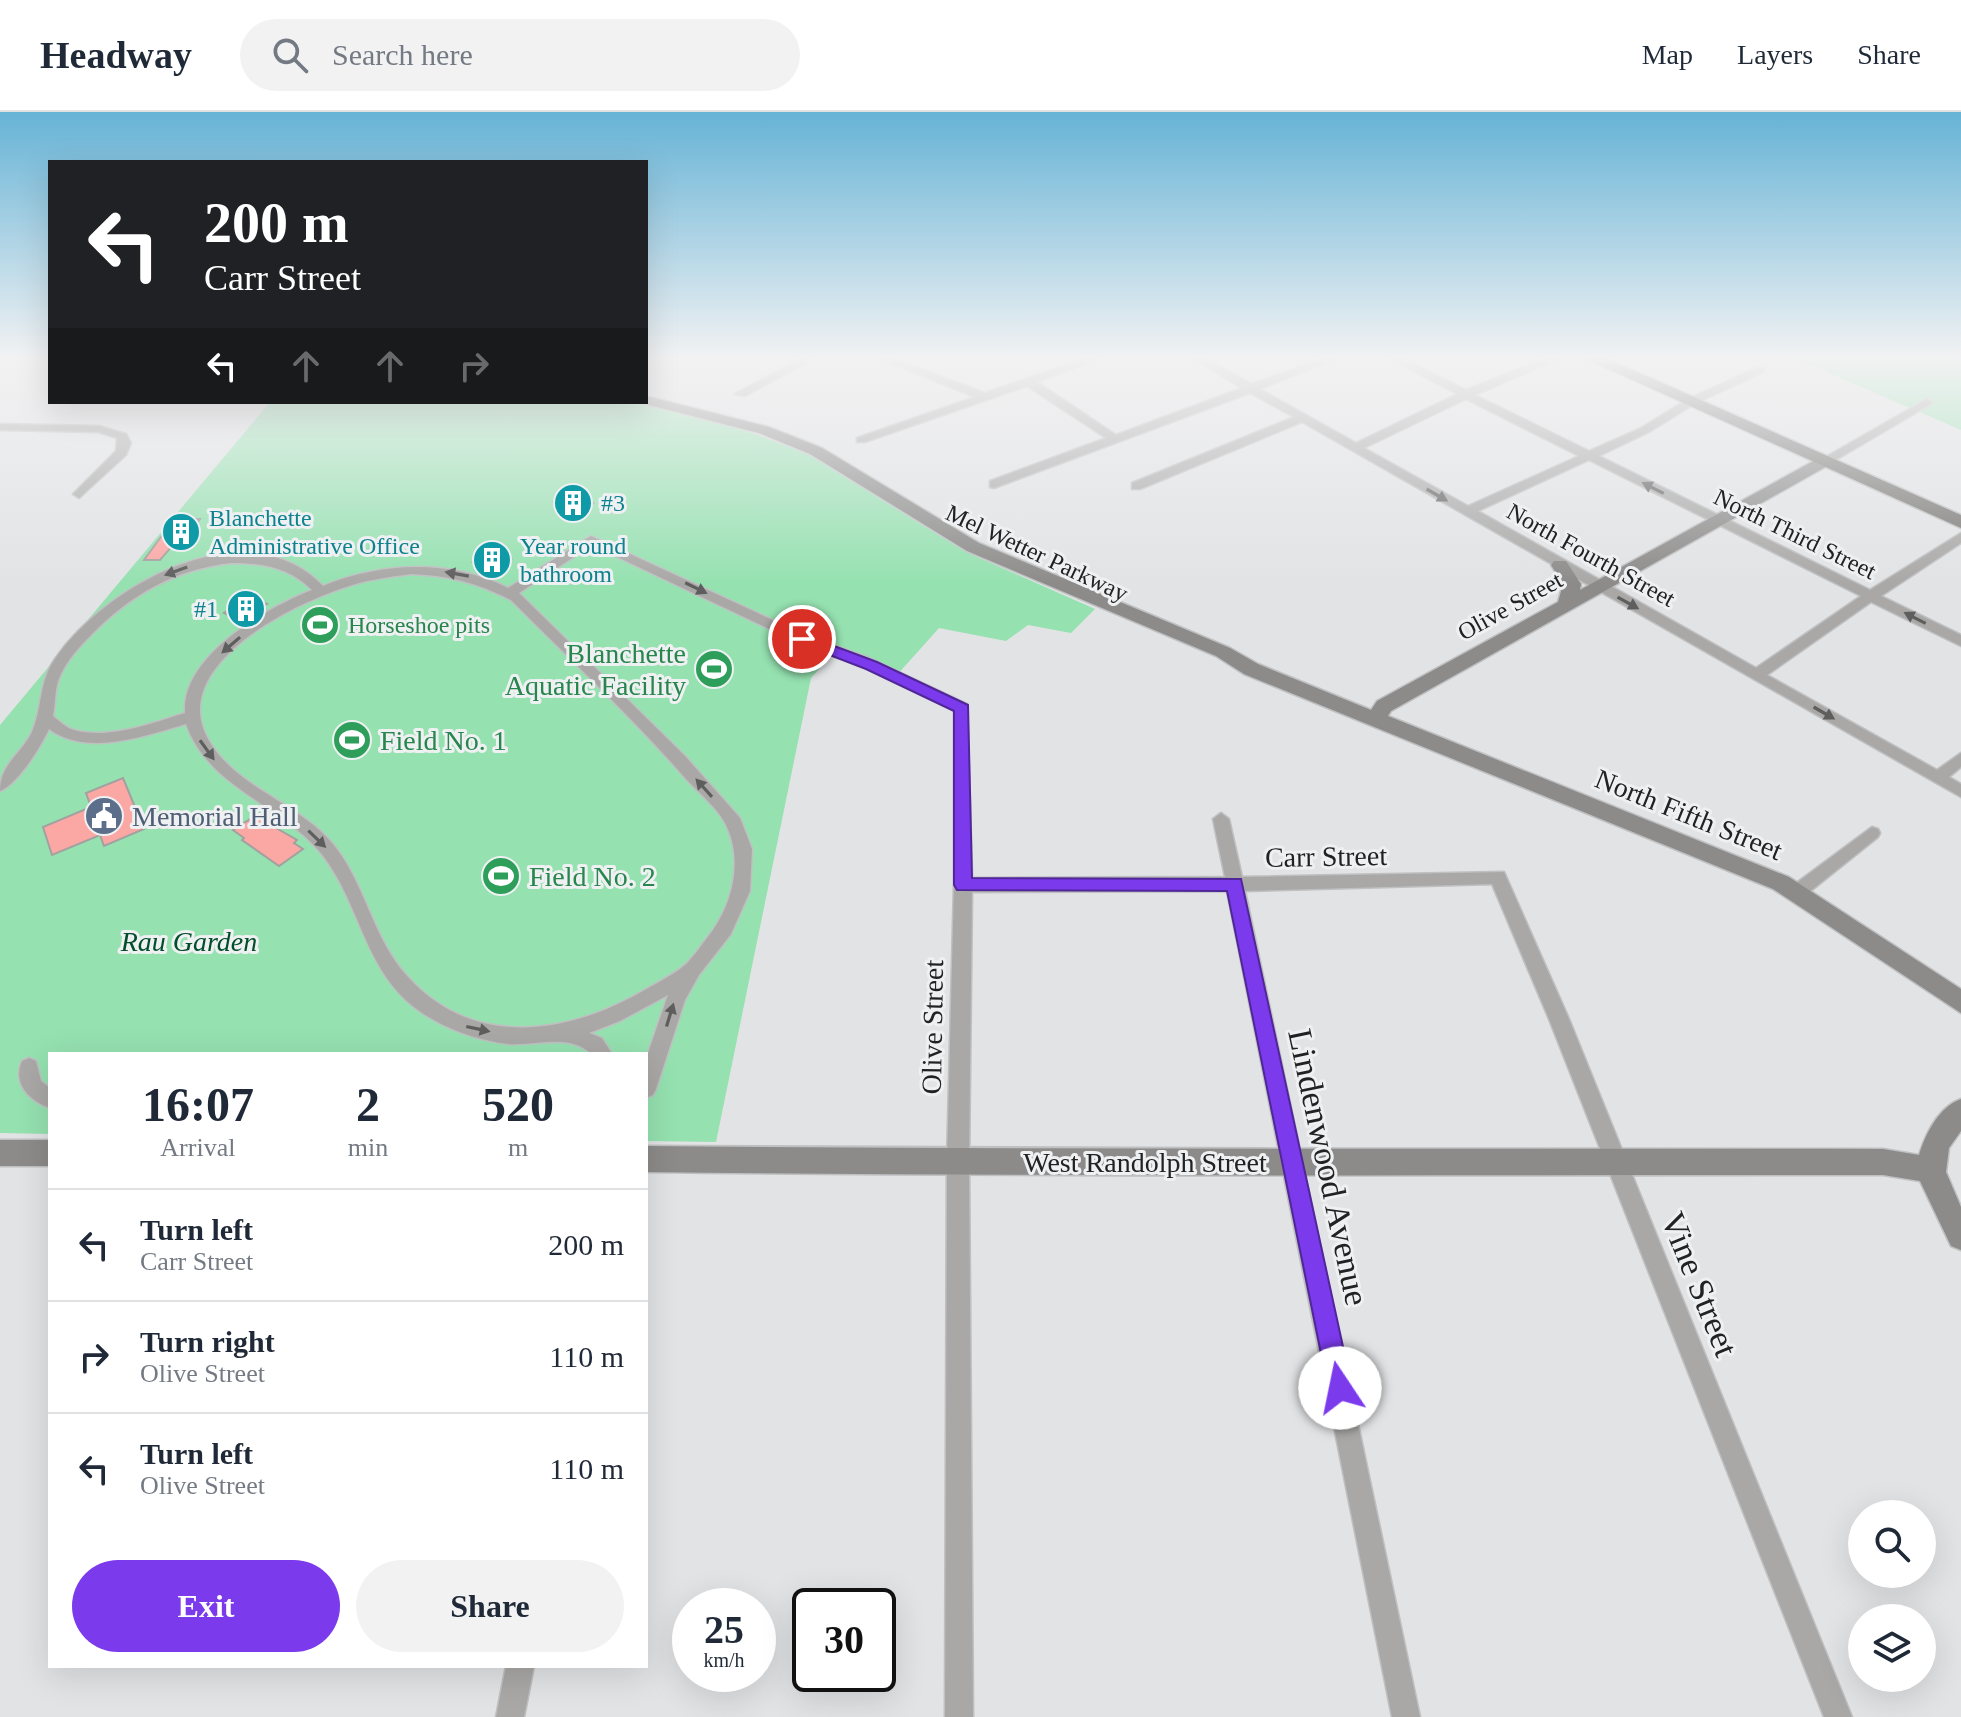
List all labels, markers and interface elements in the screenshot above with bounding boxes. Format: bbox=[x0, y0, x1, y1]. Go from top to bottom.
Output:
search box bbox=[240, 19, 800, 91]
icon: search bbox=[268, 33, 312, 77]
text: Headway bbox=[40, 34, 192, 76]
text: Search here bbox=[332, 38, 473, 71]
text: Map bbox=[1642, 39, 1693, 70]
text: Layers bbox=[1737, 39, 1813, 70]
text: Share bbox=[1857, 39, 1921, 70]
icon: left bbox=[72, 192, 176, 296]
text: 200 m bbox=[204, 192, 349, 254]
text: Carr Street bbox=[204, 258, 361, 298]
icon: left bbox=[200, 344, 244, 388]
icon: ahead bbox=[284, 344, 328, 388]
icon: ahead bbox=[368, 344, 412, 388]
icon: right bbox=[452, 344, 496, 388]
one-way arrow bbox=[1642, 481, 1665, 495]
building icon: #3 bbox=[552, 482, 594, 524]
street label: North Third Street bbox=[1710, 484, 1880, 585]
one-way arrow bbox=[1426, 488, 1448, 502]
place label: #3 bbox=[601, 490, 625, 516]
street label: North Fourth Street bbox=[1502, 498, 1680, 612]
street label: Mel Wetter Parkway bbox=[942, 499, 1132, 607]
place label: Blanchette Administrative Office bbox=[209, 505, 420, 559]
building icon: Blanchette Administrative Office bbox=[160, 511, 202, 553]
place label: Year round bathroom bbox=[520, 533, 626, 587]
building icon: Year round bathroom bbox=[471, 539, 513, 581]
one-way arrow bbox=[164, 565, 188, 577]
street label: Olive Street bbox=[1453, 567, 1567, 645]
one-way arrow bbox=[444, 568, 469, 580]
one-way arrow bbox=[684, 581, 707, 595]
building icon: #1 bbox=[225, 588, 267, 630]
place label: #1 bbox=[194, 596, 218, 622]
one-way arrow bbox=[1617, 596, 1639, 610]
sports icon: Horseshoe pits bbox=[299, 604, 341, 646]
pin bbox=[768, 605, 836, 673]
one-way arrow bbox=[1904, 611, 1927, 625]
place label: Horseshoe pits bbox=[348, 612, 490, 638]
icon: arrive bbox=[780, 617, 824, 661]
one-way arrow bbox=[221, 636, 241, 653]
place label: Blanchette Aquatic Facility bbox=[505, 638, 686, 701]
sports icon: Blanchette Aquatic Facility bbox=[693, 648, 735, 690]
one-way arrow bbox=[1813, 707, 1836, 720]
sports icon: Field No. 1 bbox=[331, 719, 373, 761]
place label: Field No. 1 bbox=[380, 725, 507, 756]
one-way arrow bbox=[199, 739, 214, 760]
street label: North Fifth Street bbox=[1591, 763, 1787, 866]
one-way arrow bbox=[695, 779, 713, 798]
public building icon: Memorial Hall bbox=[83, 795, 125, 837]
place label: Memorial Hall bbox=[132, 801, 298, 832]
one-way arrow bbox=[307, 829, 326, 848]
street label: Carr Street bbox=[1265, 840, 1388, 873]
sports icon: Field No. 2 bbox=[480, 855, 522, 897]
place label: Field No. 2 bbox=[529, 861, 656, 892]
park label: Rau Garden bbox=[120, 926, 257, 957]
street label: Olive Street bbox=[916, 959, 949, 1095]
one-way arrow bbox=[664, 1003, 677, 1027]
one-way arrow bbox=[465, 1023, 490, 1036]
street label: Lindenwood Avenue bbox=[1281, 1025, 1376, 1309]
text: 16:07 bbox=[142, 1078, 254, 1131]
text: 2 bbox=[356, 1078, 380, 1131]
text: 520 bbox=[482, 1078, 554, 1131]
text: Arrival bbox=[160, 1133, 235, 1162]
text: min bbox=[348, 1133, 388, 1162]
text: m bbox=[508, 1133, 528, 1162]
street label: West Randolph Street bbox=[1023, 1147, 1267, 1178]
street label: Vine Street bbox=[1654, 1207, 1745, 1362]
text: Turn left bbox=[140, 1213, 253, 1246]
icon: left bbox=[72, 1223, 116, 1267]
text: 200 m bbox=[548, 1228, 624, 1261]
text: Carr Street bbox=[140, 1247, 253, 1276]
text: Turn right bbox=[140, 1325, 275, 1358]
icon: right bbox=[72, 1335, 116, 1379]
text: 110 m bbox=[549, 1340, 624, 1373]
position arrow bbox=[1298, 1346, 1382, 1430]
text: Olive Street bbox=[140, 1359, 265, 1388]
text: Turn left bbox=[140, 1437, 253, 1470]
icon: left bbox=[72, 1447, 116, 1491]
text: 110 m bbox=[549, 1452, 624, 1485]
text: Olive Street bbox=[140, 1471, 265, 1500]
map controls bbox=[1848, 1500, 1936, 1692]
button: search bbox=[1848, 1500, 1936, 1588]
button: Exit bbox=[72, 1560, 340, 1652]
button: Share bbox=[356, 1560, 624, 1652]
speed limit sign: 30 bbox=[792, 1588, 896, 1692]
button: layers bbox=[1848, 1604, 1936, 1692]
text: 25 bbox=[704, 1607, 744, 1652]
text: km/h bbox=[703, 1649, 745, 1671]

